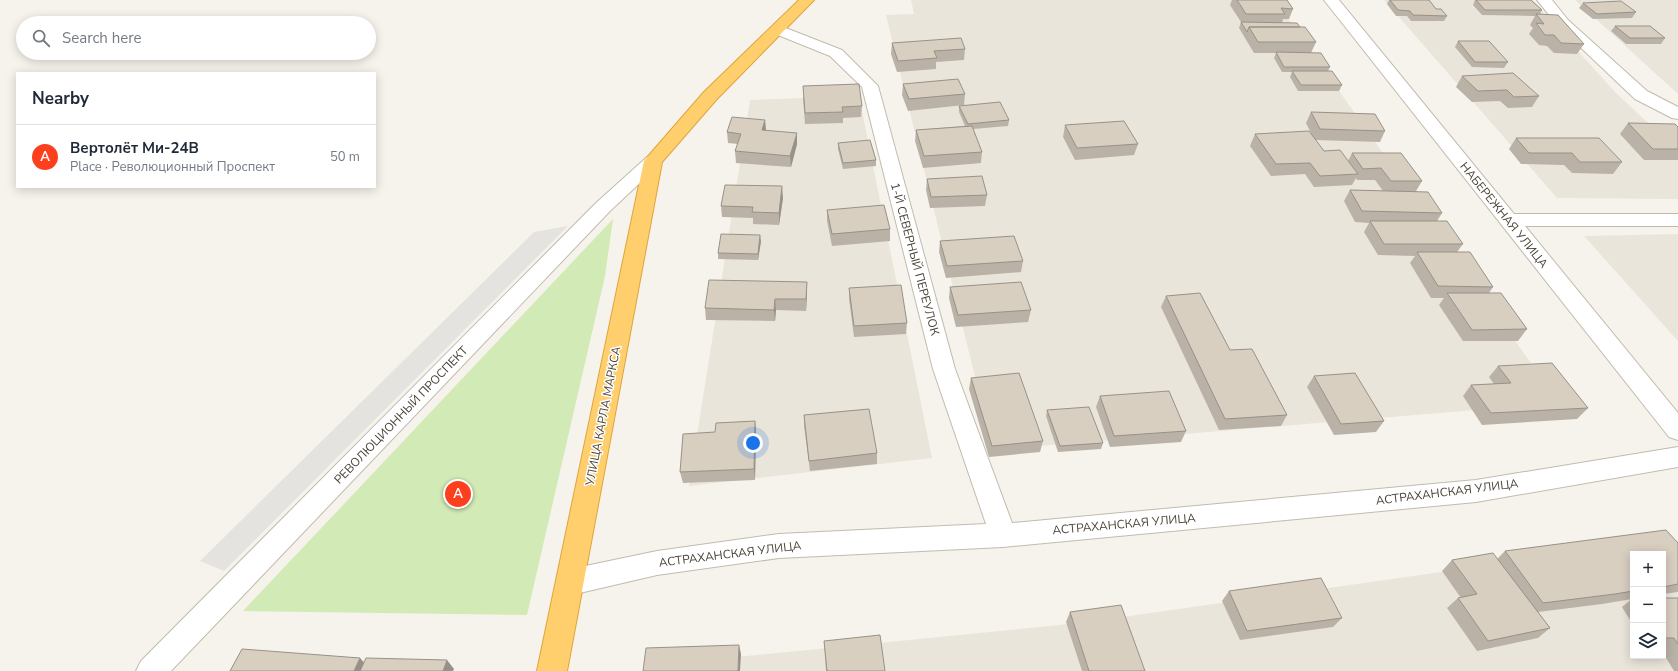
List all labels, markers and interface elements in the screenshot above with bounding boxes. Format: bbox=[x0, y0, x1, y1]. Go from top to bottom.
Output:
search box bbox=[16, 16, 376, 60]
icon: search bbox=[30, 27, 52, 49]
text: Search here bbox=[62, 28, 142, 48]
text: Nearby bbox=[32, 87, 89, 110]
text: Вертолёт Ми-24В bbox=[70, 138, 199, 158]
text: A bbox=[40, 148, 50, 166]
text: 50 m bbox=[330, 148, 360, 166]
text: Place · Революционный Проспект bbox=[70, 158, 275, 176]
street label: НАБЕРЕЖНАЯ УЛИЦА bbox=[1456, 159, 1552, 271]
street label: 1-Й СЕВЕРНЫЙ ПЕРЕУЛОК bbox=[887, 181, 943, 337]
street label: РЕВОЛЮЦИОННЫЙ ПРОСПЕКТ bbox=[331, 342, 472, 487]
street label: УЛИЦА КАРЛА МАРКСА bbox=[581, 345, 624, 488]
your location bbox=[743, 433, 763, 453]
street label: АСТРАХАНСКАЯ УЛИЦА bbox=[1375, 475, 1519, 509]
pin: A bbox=[445, 479, 471, 509]
street label: АСТРАХАНСКАЯ УЛИЦА bbox=[1052, 510, 1196, 538]
street label: АСТРАХАНСКАЯ УЛИЦА bbox=[658, 537, 802, 571]
map controls bbox=[1630, 551, 1666, 659]
button: + bbox=[1630, 551, 1666, 587]
button: − bbox=[1630, 587, 1666, 623]
button: layers bbox=[1630, 623, 1666, 659]

